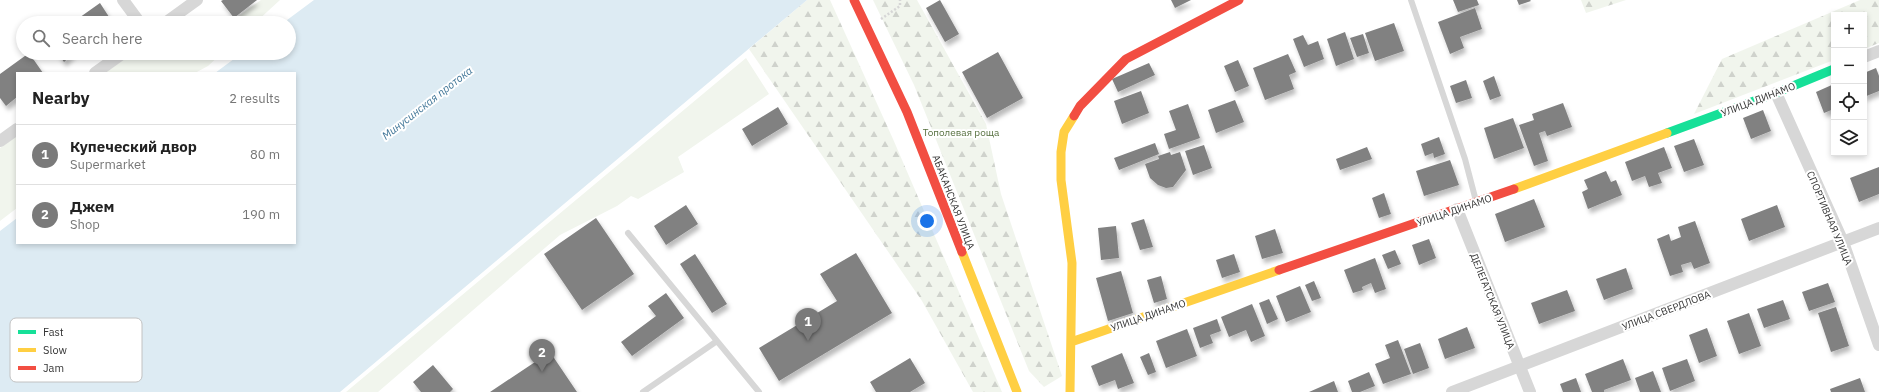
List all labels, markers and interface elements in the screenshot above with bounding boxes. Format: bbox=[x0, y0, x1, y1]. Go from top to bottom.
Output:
map controls bbox=[1831, 12, 1867, 156]
button: + bbox=[1831, 12, 1867, 48]
search box bbox=[16, 16, 296, 60]
icon: search bbox=[30, 27, 52, 49]
text: Search here bbox=[62, 29, 142, 48]
button: − bbox=[1831, 48, 1867, 84]
water label: Минусинская протока bbox=[379, 63, 475, 143]
street label: УЛИЦА ДИНАМО bbox=[1719, 79, 1797, 120]
button: locate bbox=[1831, 84, 1867, 120]
text: Nearby bbox=[32, 87, 90, 109]
text: 2 results bbox=[229, 90, 280, 107]
button: layers bbox=[1831, 120, 1867, 156]
park label: Тополевая роща bbox=[923, 126, 1000, 139]
text: Купеческий двор bbox=[70, 137, 197, 156]
text: 1 bbox=[41, 146, 49, 163]
text: 80 m bbox=[250, 146, 280, 163]
street label: АБАКАНСКАЯ УЛИЦА bbox=[929, 153, 978, 252]
text: Supermarket bbox=[70, 156, 146, 173]
street label: СПОРТИВНАЯ УЛИЦА bbox=[1804, 169, 1855, 268]
street label: УЛИЦА ДИНАМО bbox=[1415, 192, 1493, 229]
text: Джем bbox=[70, 197, 114, 216]
text: 2 bbox=[41, 206, 49, 223]
text: 190 m bbox=[242, 206, 280, 223]
your location bbox=[917, 211, 937, 231]
text: Shop bbox=[70, 216, 100, 233]
street label: ДЕЛЕГАТСКАЯ УЛИЦА bbox=[1467, 251, 1518, 352]
street label: УЛИЦА СВЕРДЛОВА bbox=[1620, 287, 1713, 333]
street label: УЛИЦА ДИНАМО bbox=[1109, 297, 1187, 334]
pin: 1 bbox=[795, 308, 821, 341]
legend bbox=[10, 318, 142, 382]
text: Fast bbox=[43, 325, 64, 339]
pin: 2 bbox=[529, 339, 555, 372]
text: Slow bbox=[43, 343, 67, 357]
text: Jam bbox=[43, 361, 64, 375]

